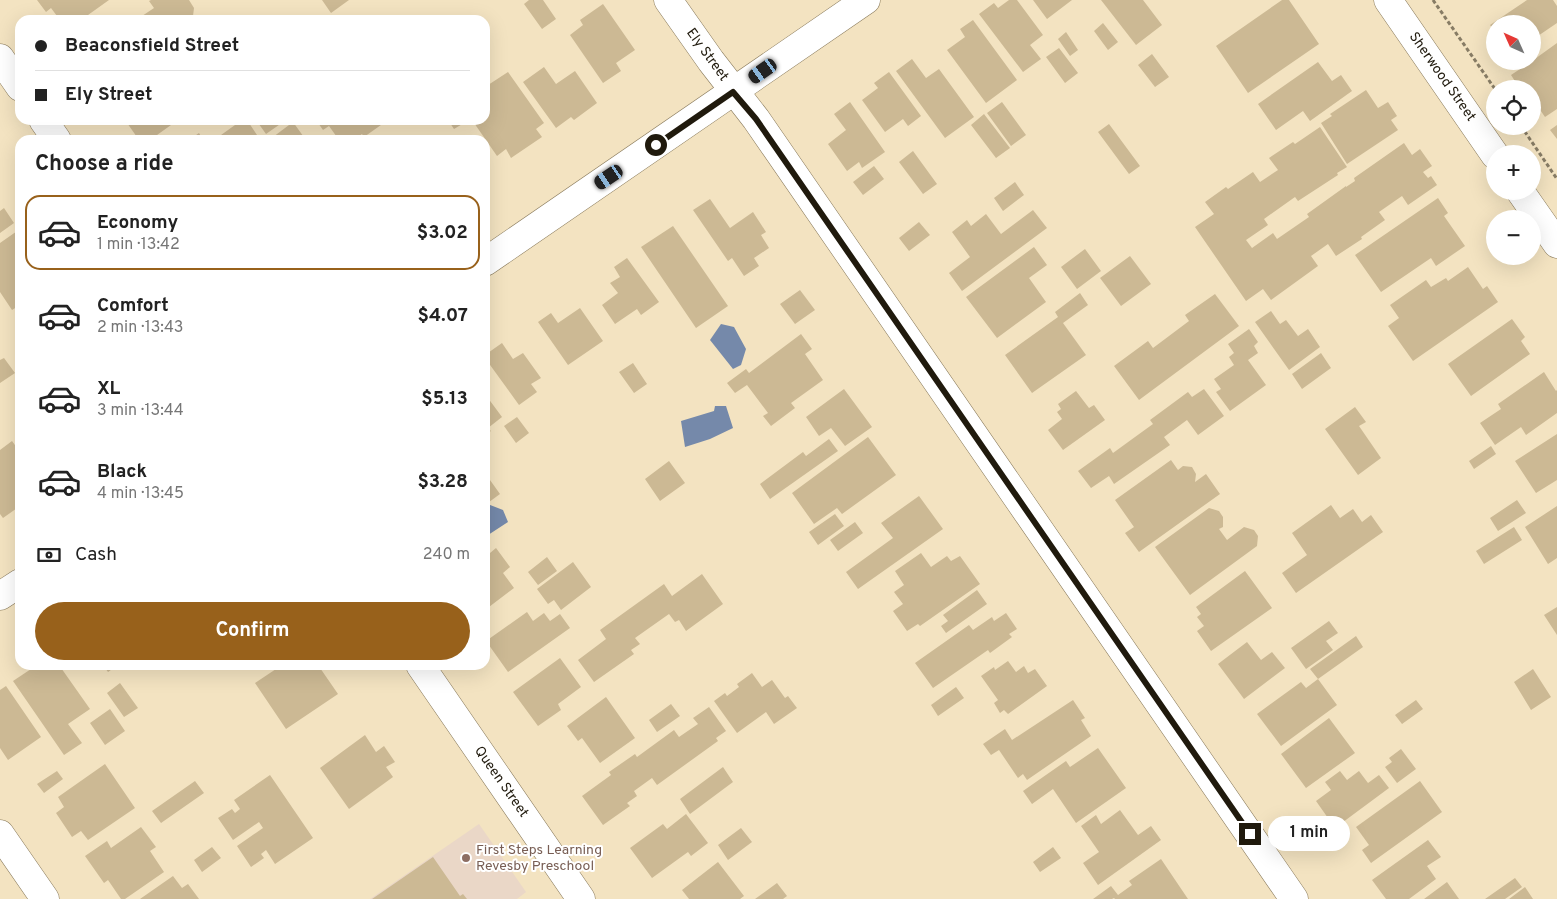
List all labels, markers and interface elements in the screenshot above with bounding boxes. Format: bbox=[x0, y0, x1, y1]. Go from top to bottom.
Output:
north arrow bbox=[1486, 15, 1541, 70]
map controls bbox=[1486, 15, 1541, 265]
street label: Ely Street bbox=[682, 25, 732, 85]
street label: Sherwood Street bbox=[1405, 29, 1479, 125]
text: Beaconsfield Street bbox=[65, 34, 239, 58]
car bbox=[746, 56, 779, 86]
button: locate bbox=[1486, 80, 1541, 135]
text: Ely Street bbox=[65, 83, 152, 107]
route start bbox=[645, 134, 667, 156]
button: + bbox=[1486, 145, 1541, 200]
text: Choose a ride bbox=[35, 151, 173, 178]
car bbox=[592, 162, 625, 192]
icon: car bbox=[37, 210, 82, 255]
button: − bbox=[1486, 210, 1541, 265]
text: Economy bbox=[97, 211, 178, 235]
text: $3.02 bbox=[417, 221, 468, 245]
text: 1 min · 13:42 bbox=[97, 235, 180, 255]
icon: car bbox=[37, 293, 82, 338]
text: Comfort bbox=[97, 294, 169, 318]
text: $4.07 bbox=[417, 304, 468, 328]
text: 2 min · 13:43 bbox=[97, 318, 183, 338]
icon: car bbox=[37, 376, 82, 421]
text: XL bbox=[97, 377, 120, 401]
text: $5.13 bbox=[421, 387, 468, 411]
text: 3 min · 13:44 bbox=[97, 401, 184, 421]
icon: car bbox=[37, 459, 82, 504]
text: Black bbox=[97, 460, 147, 484]
text: $3.28 bbox=[417, 470, 468, 494]
text: 4 min · 13:45 bbox=[97, 484, 184, 504]
icon: cash bbox=[35, 541, 63, 569]
text: Cash bbox=[75, 543, 117, 567]
text: 240 m bbox=[423, 545, 470, 565]
button: Confirm bbox=[35, 602, 470, 660]
street label: Queen Street bbox=[470, 743, 532, 821]
callout: 1 min bbox=[1268, 816, 1350, 852]
route end bbox=[1239, 823, 1261, 845]
text: 1 min bbox=[1290, 823, 1328, 843]
place label: First Steps Learning Revesby Preschool bbox=[476, 842, 602, 875]
marker: First Steps Learning Revesby Preschool bbox=[460, 852, 472, 864]

